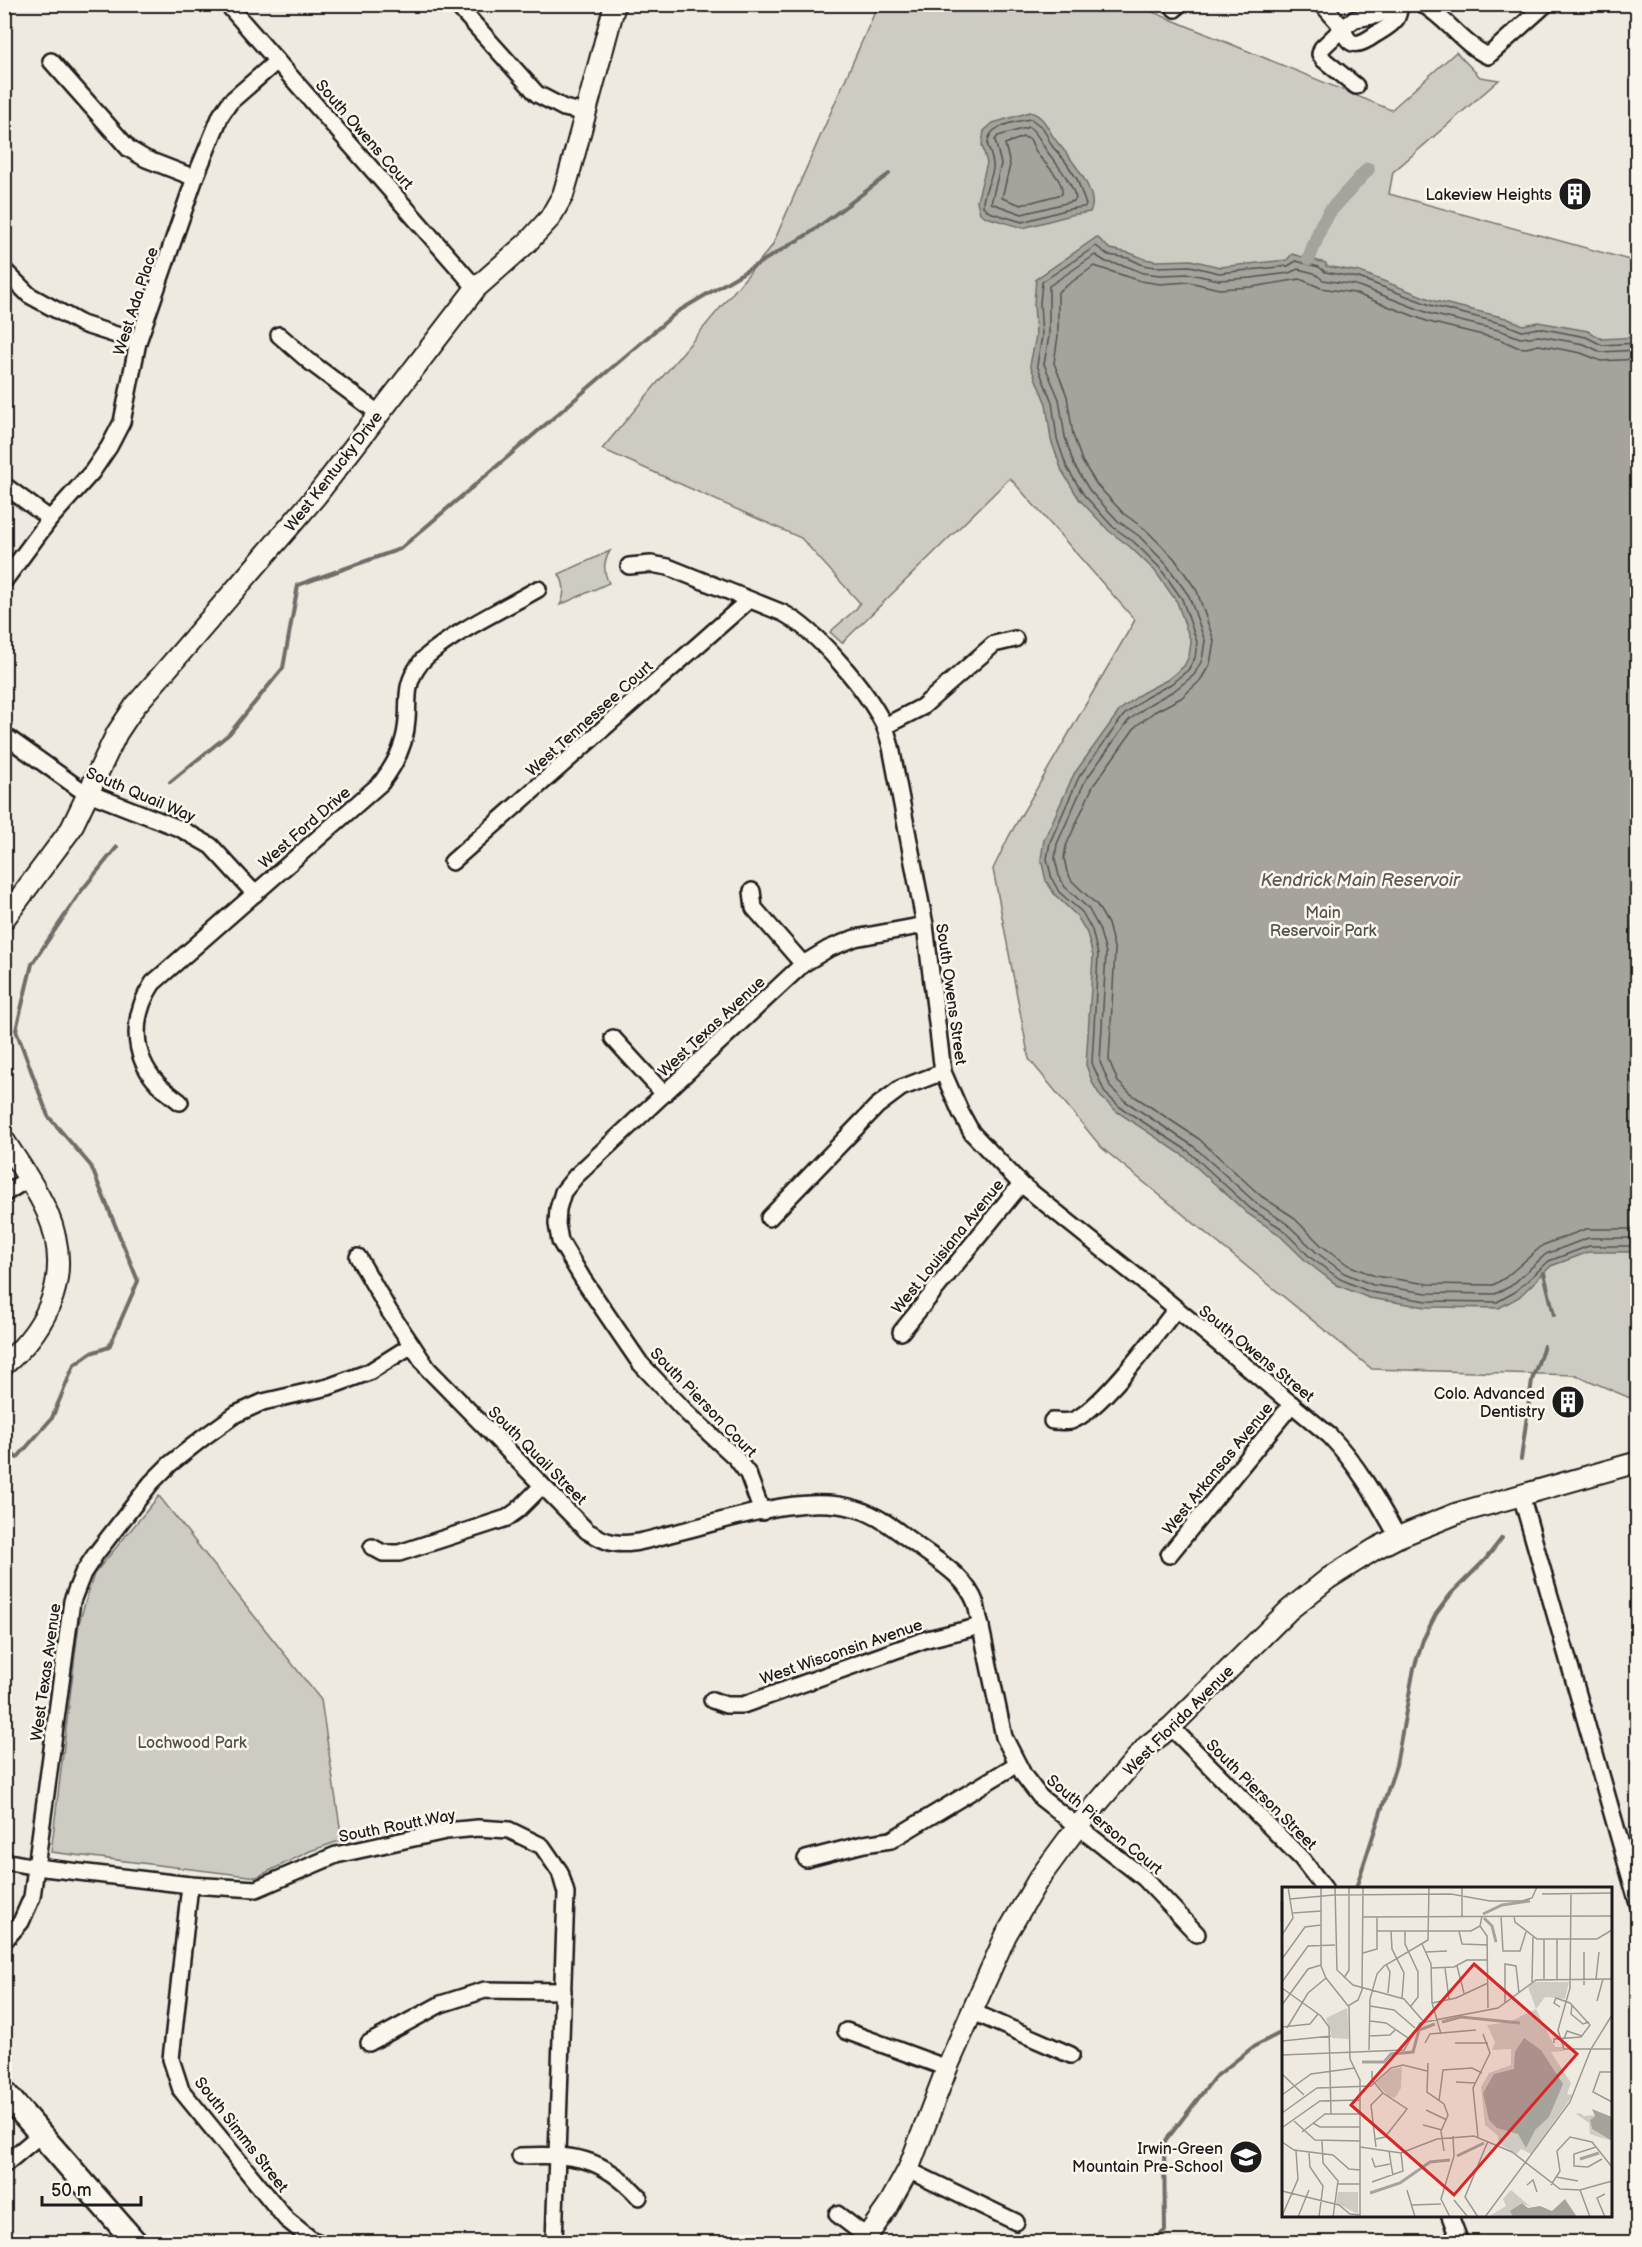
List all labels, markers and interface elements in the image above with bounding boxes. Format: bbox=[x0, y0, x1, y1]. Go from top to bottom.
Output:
street label: South Owens Court bbox=[311, 76, 417, 194]
building icon: Lakeview Heights bbox=[1557, 176, 1593, 212]
place label: Lakeview Heights bbox=[1426, 186, 1552, 205]
street label: West Ada Place bbox=[110, 244, 163, 358]
street label: West Kentucky Drive bbox=[281, 408, 387, 536]
street label: West Tennessee Court bbox=[523, 657, 657, 781]
street label: South Quail Way bbox=[83, 764, 199, 827]
street label: West Ford Drive bbox=[255, 783, 355, 873]
water label: Kendrick Main Reservoir bbox=[1260, 870, 1461, 891]
park label: Main Reservoir Park bbox=[1270, 904, 1376, 941]
street label: South Owens Street bbox=[931, 922, 970, 1066]
street label: West Texas Avenue bbox=[655, 972, 770, 1081]
street label: West Louisiana Avenue bbox=[888, 1176, 1009, 1318]
street label: South Owens Street bbox=[1195, 1302, 1318, 1407]
street label: South Pierson Court bbox=[646, 1344, 760, 1462]
building icon: Colo. Advanced Dentistry bbox=[1550, 1384, 1586, 1420]
place label: Colo. Advanced Dentistry bbox=[1434, 1385, 1546, 1422]
street label: West Arkansas Avenue bbox=[1159, 1399, 1278, 1539]
street label: South Quail Street bbox=[484, 1403, 590, 1509]
street label: West Texas Avenue bbox=[27, 1602, 66, 1742]
street label: West Wisconsin Avenue bbox=[758, 1616, 926, 1689]
street label: West Florida Avenue bbox=[1120, 1662, 1239, 1780]
park label: Lochwood Park bbox=[137, 1734, 247, 1753]
street label: South Pierson Street bbox=[1202, 1736, 1320, 1854]
street label: South Pierson Court bbox=[1042, 1771, 1166, 1879]
street label: South Routt Way bbox=[337, 1806, 458, 1847]
inset map bbox=[1282, 1887, 1612, 2217]
street label: South Simms Street bbox=[190, 2074, 292, 2196]
school or university icon: Irwin-Green Mountain Pre-School bbox=[1228, 2139, 1264, 2175]
place label: Irwin-Green Mountain Pre-School bbox=[1072, 2140, 1223, 2177]
scale bar bbox=[42, 2169, 141, 2207]
text: 50 m bbox=[51, 2180, 92, 2201]

